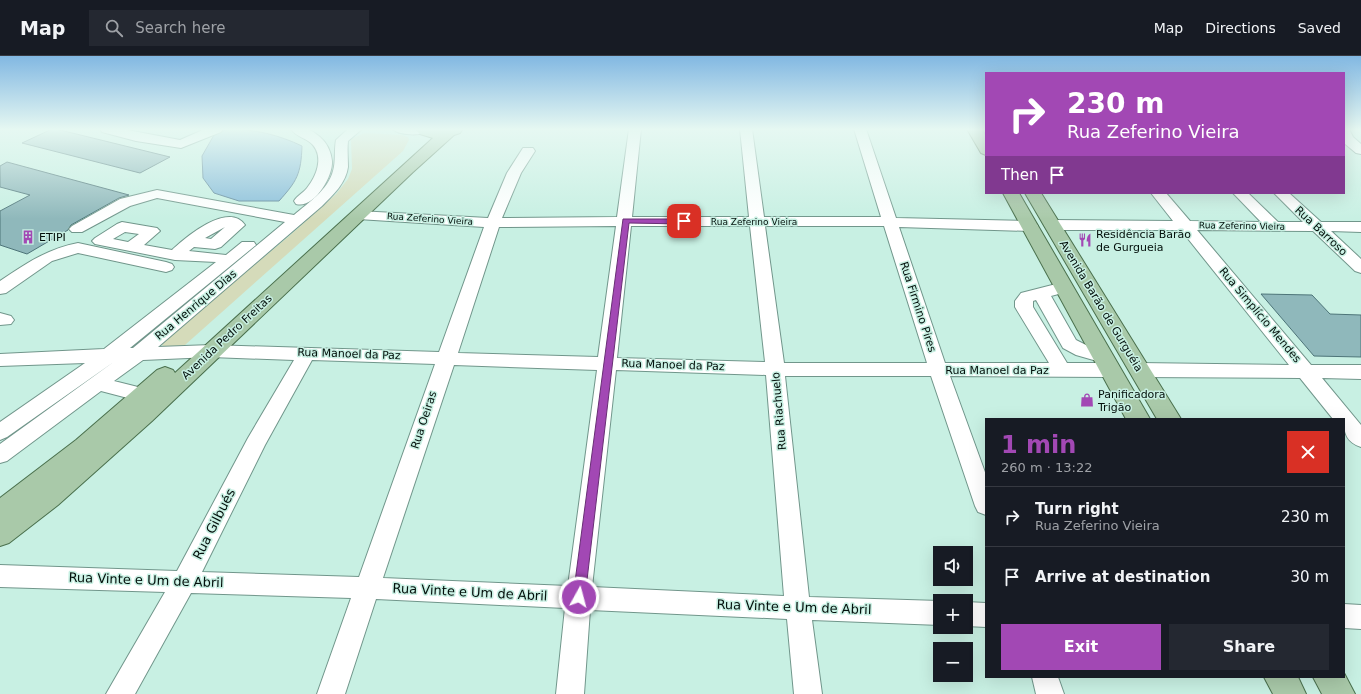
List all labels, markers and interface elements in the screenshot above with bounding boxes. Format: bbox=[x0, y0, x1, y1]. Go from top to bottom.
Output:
search box bbox=[89, 10, 369, 46]
text: Map bbox=[20, 17, 65, 39]
icon: search bbox=[103, 17, 125, 39]
text: Search here bbox=[135, 19, 225, 37]
text: Map bbox=[1154, 20, 1183, 36]
text: Directions bbox=[1205, 20, 1276, 36]
text: Saved bbox=[1298, 20, 1341, 36]
text: 230 m bbox=[1067, 87, 1164, 120]
icon: right bbox=[1001, 88, 1053, 140]
text: Rua Zeferino Vieira bbox=[1067, 121, 1240, 142]
icon: arrive bbox=[1046, 164, 1068, 186]
text: Then bbox=[1001, 166, 1038, 184]
pin bbox=[667, 204, 701, 238]
street label: Rua Barroso bbox=[1292, 204, 1350, 259]
icon: arrive bbox=[673, 210, 695, 232]
street label: Rua Zeferino Vieira bbox=[387, 211, 473, 227]
street label: Rua Zeferino Vieira bbox=[711, 217, 797, 227]
street label: Rua Zeferino Vieira bbox=[1199, 220, 1285, 232]
place label: Residência Barão de Gurgueia bbox=[1096, 228, 1191, 254]
building icon: ETIPI bbox=[20, 229, 36, 245]
place label: ETIPI bbox=[39, 231, 66, 244]
restaurant icon: Residência Barão de Gurgueia bbox=[1077, 232, 1093, 248]
street label: Avenida Barão de Gurguéia bbox=[1057, 238, 1145, 374]
street label: Rua Firmino Pires bbox=[897, 260, 939, 354]
street label: Rua Simplício Mendes bbox=[1216, 265, 1304, 365]
street label: Rua Henrique Dias bbox=[153, 267, 240, 343]
street label: Avenida Pedro Freitas bbox=[179, 292, 275, 382]
street label: Rua Manoel da Paz bbox=[297, 346, 401, 362]
street label: Rua Manoel da Paz bbox=[621, 357, 725, 373]
street label: Rua Manoel da Paz bbox=[945, 364, 1049, 377]
street label: Rua Riachuelo bbox=[769, 371, 789, 451]
place label: Panificadora Trigão bbox=[1097, 388, 1166, 414]
street label: Rua Oeiras bbox=[409, 389, 440, 450]
shop icon: Panificadora Trigão bbox=[1079, 392, 1095, 408]
text: 1 min bbox=[1001, 431, 1076, 459]
button: close bbox=[1287, 431, 1329, 473]
text: 260 m · 13:22 bbox=[1001, 460, 1092, 475]
street label: Rua Gilbués bbox=[190, 486, 238, 562]
text: Turn right bbox=[1035, 500, 1119, 518]
icon: right bbox=[1001, 506, 1023, 528]
text: 230 m bbox=[1281, 508, 1329, 526]
text: Rua Zeferino Vieira bbox=[1035, 518, 1160, 533]
map controls bbox=[933, 546, 973, 682]
button: sound bbox=[933, 546, 973, 586]
icon: arrive bbox=[1001, 566, 1023, 588]
text: Arrive at destination bbox=[1035, 568, 1210, 586]
text: 30 m bbox=[1291, 568, 1329, 586]
street label: Rua Vinte e Um de Abril bbox=[68, 570, 224, 590]
position arrow bbox=[558, 576, 600, 618]
street label: Rua Vinte e Um de Abril bbox=[392, 580, 548, 604]
button: + bbox=[933, 594, 973, 634]
street label: Rua Vinte e Um de Abril bbox=[716, 597, 872, 617]
button: Exit bbox=[1001, 624, 1161, 670]
button: Share bbox=[1169, 624, 1329, 670]
button: − bbox=[933, 642, 973, 682]

